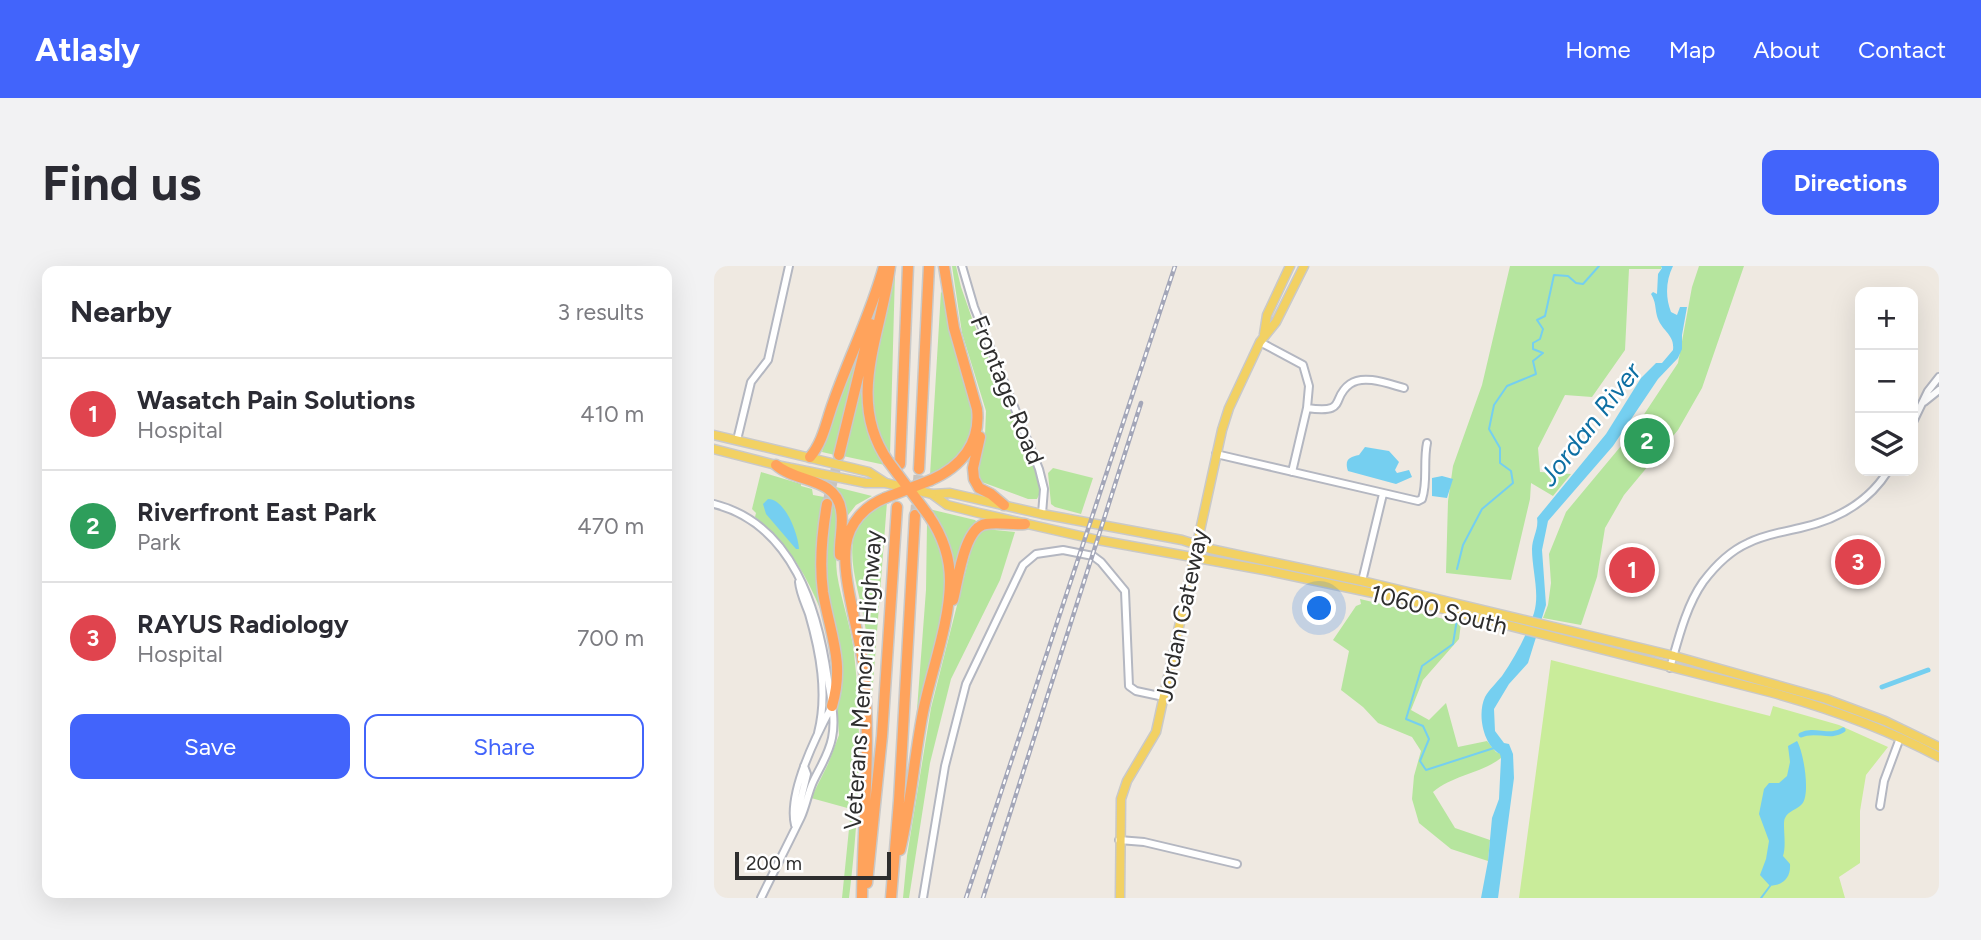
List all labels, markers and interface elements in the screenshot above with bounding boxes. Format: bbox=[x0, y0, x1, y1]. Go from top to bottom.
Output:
text: Atlasly bbox=[35, 30, 140, 69]
text: Home bbox=[1565, 35, 1631, 64]
text: Map bbox=[1669, 35, 1715, 64]
text: About bbox=[1753, 35, 1820, 64]
text: Contact bbox=[1858, 35, 1946, 64]
button: Directions bbox=[1762, 150, 1939, 215]
text: Find us bbox=[42, 153, 201, 212]
map controls bbox=[1855, 287, 1918, 476]
button: + bbox=[1855, 287, 1918, 350]
text: Nearby bbox=[70, 293, 172, 330]
text: 3 results bbox=[557, 298, 644, 326]
street label: Frontage Road bbox=[964, 311, 1050, 468]
button: − bbox=[1855, 350, 1918, 413]
water label: Jordan River bbox=[1531, 355, 1649, 493]
text: Wasatch Pain Solutions bbox=[137, 384, 415, 416]
text: 1 bbox=[88, 400, 98, 428]
text: 410 m bbox=[580, 400, 644, 428]
button: layers bbox=[1855, 413, 1918, 476]
pin: 2 bbox=[1624, 415, 1670, 467]
text: Hospital bbox=[137, 416, 223, 444]
text: Riverfront East Park bbox=[137, 496, 377, 528]
text: 2 bbox=[86, 512, 100, 540]
text: 470 m bbox=[577, 512, 644, 540]
street label: Jordan Gateway bbox=[1149, 526, 1214, 704]
text: Park bbox=[137, 528, 181, 556]
street label: Veterans Memorial Highway bbox=[838, 529, 887, 831]
pin: 3 bbox=[1835, 536, 1881, 588]
pin: 1 bbox=[1609, 544, 1655, 596]
street label: 10600 South bbox=[1368, 578, 1511, 641]
your location bbox=[1302, 591, 1336, 625]
text: RAYUS Radiology bbox=[137, 608, 349, 640]
text: 3 bbox=[87, 624, 99, 652]
text: 700 m bbox=[577, 624, 644, 652]
text: Hospital bbox=[137, 640, 223, 668]
button: Save bbox=[70, 714, 350, 779]
button: Share bbox=[364, 714, 644, 779]
scale bar bbox=[735, 849, 891, 881]
text: 200 m bbox=[746, 852, 802, 875]

